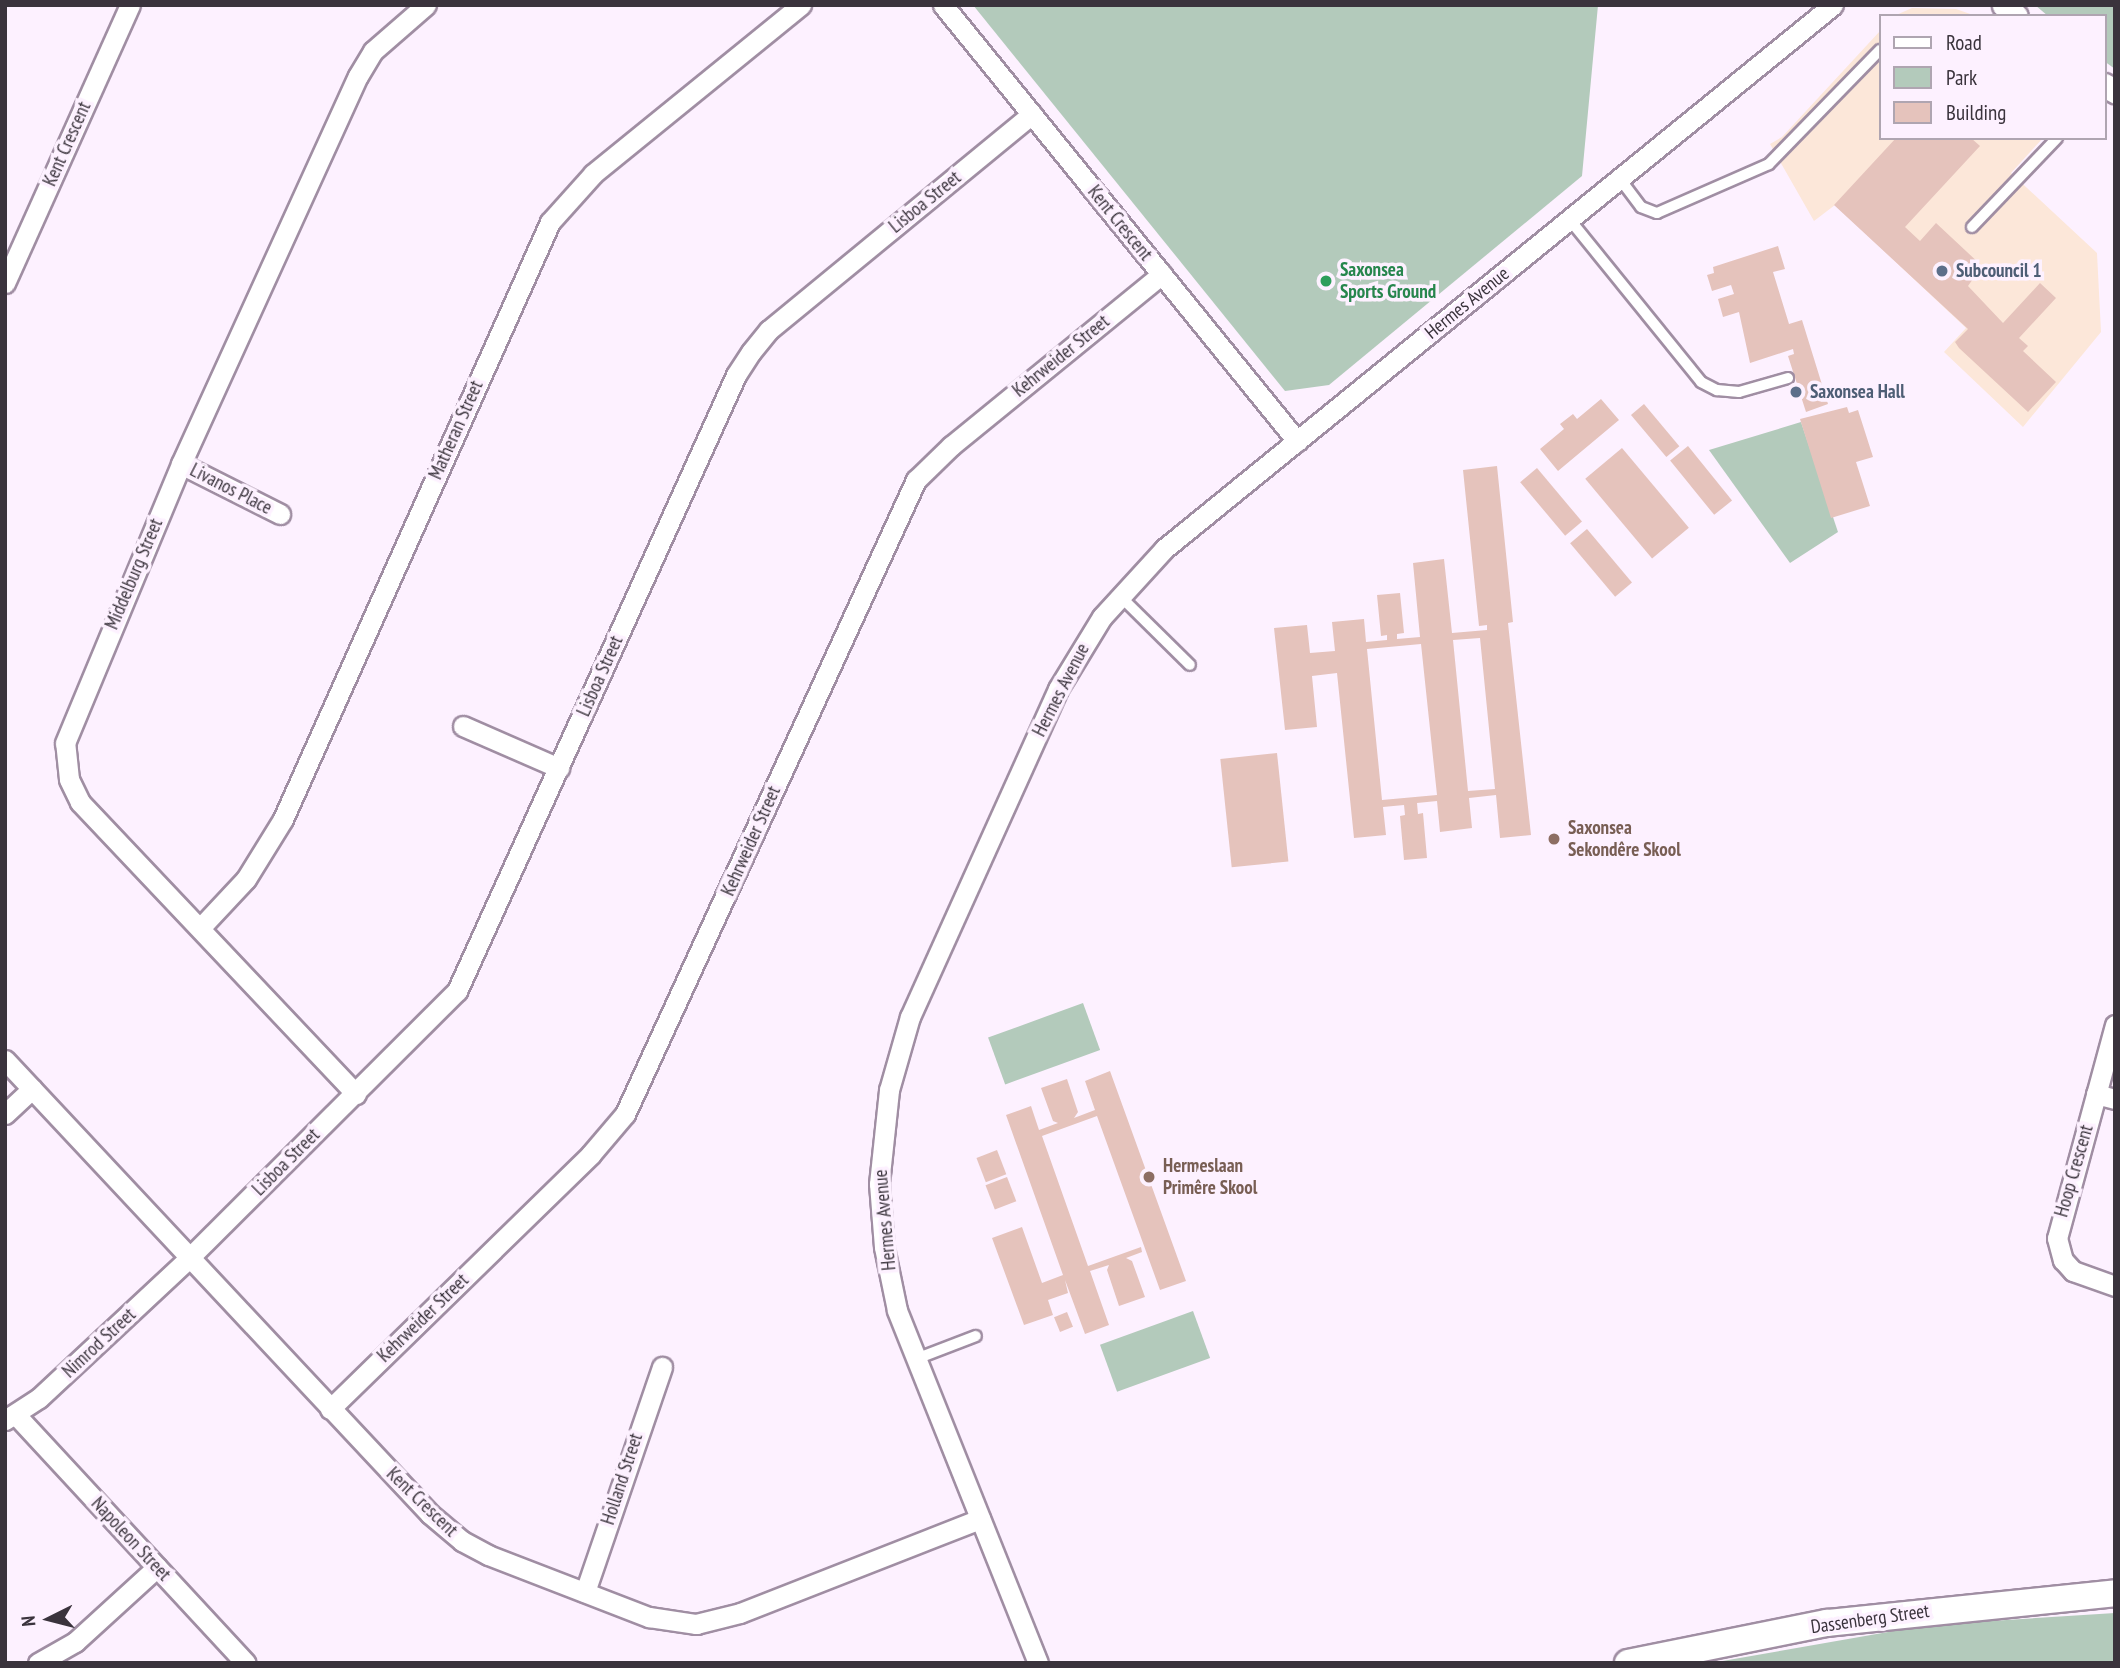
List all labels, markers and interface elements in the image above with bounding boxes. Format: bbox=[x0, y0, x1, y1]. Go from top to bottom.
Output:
legend bbox=[1878, 14, 2106, 140]
text: Road bbox=[1946, 29, 1982, 56]
text: Park bbox=[1946, 64, 1977, 91]
street label: Kent Crescent bbox=[38, 98, 96, 190]
text: Building bbox=[1946, 99, 2006, 126]
street label: Lisboa Street bbox=[884, 166, 966, 238]
street label: Kent Crescent bbox=[1083, 181, 1157, 265]
place label: Saxonsea Sports Ground bbox=[1340, 259, 1436, 303]
place label: Subcouncil 1 bbox=[1956, 260, 2042, 282]
street label: Hermes Avenue bbox=[1420, 262, 1514, 344]
marker: Subcouncil 1 bbox=[1934, 263, 1950, 279]
marker: Saxonsea Sports Ground bbox=[1318, 273, 1334, 289]
street label: Kehrweider Street bbox=[1008, 310, 1114, 402]
street label: Matheran Street bbox=[424, 377, 488, 483]
place label: Saxonsea Hall bbox=[1810, 381, 1905, 403]
marker: Saxonsea Hall bbox=[1788, 384, 1804, 400]
street label: Livanos Place bbox=[186, 459, 276, 519]
street label: Middelburg Street bbox=[100, 515, 168, 633]
street label: Lisboa Street bbox=[572, 632, 628, 720]
street label: Hermes Avenue bbox=[1028, 639, 1094, 741]
street label: Kehrweider Street bbox=[717, 783, 785, 899]
place label: Saxonsea Sekondêre Skool bbox=[1568, 817, 1681, 861]
marker: Saxonsea Sekondêre Skool bbox=[1546, 831, 1562, 847]
street label: Hoop Crescent bbox=[2050, 1122, 2098, 1220]
street label: Lisboa Street bbox=[248, 1124, 324, 1200]
place label: Hermeslaan Primêre Skool bbox=[1163, 1155, 1257, 1199]
street label: Hermes Avenue bbox=[869, 1168, 901, 1272]
marker: Hermeslaan Primêre Skool bbox=[1141, 1169, 1157, 1185]
street label: Kehrweider Street bbox=[373, 1269, 473, 1367]
street label: Nimrod Street bbox=[58, 1303, 140, 1383]
street label: Holland Street bbox=[597, 1430, 647, 1528]
street label: Kent Crescent bbox=[382, 1463, 462, 1541]
street label: Napoleon Street bbox=[86, 1492, 176, 1586]
north arrow bbox=[14, 1584, 84, 1654]
street label: Dassenberg Street bbox=[1809, 1599, 1931, 1639]
text: N bbox=[16, 1615, 41, 1628]

